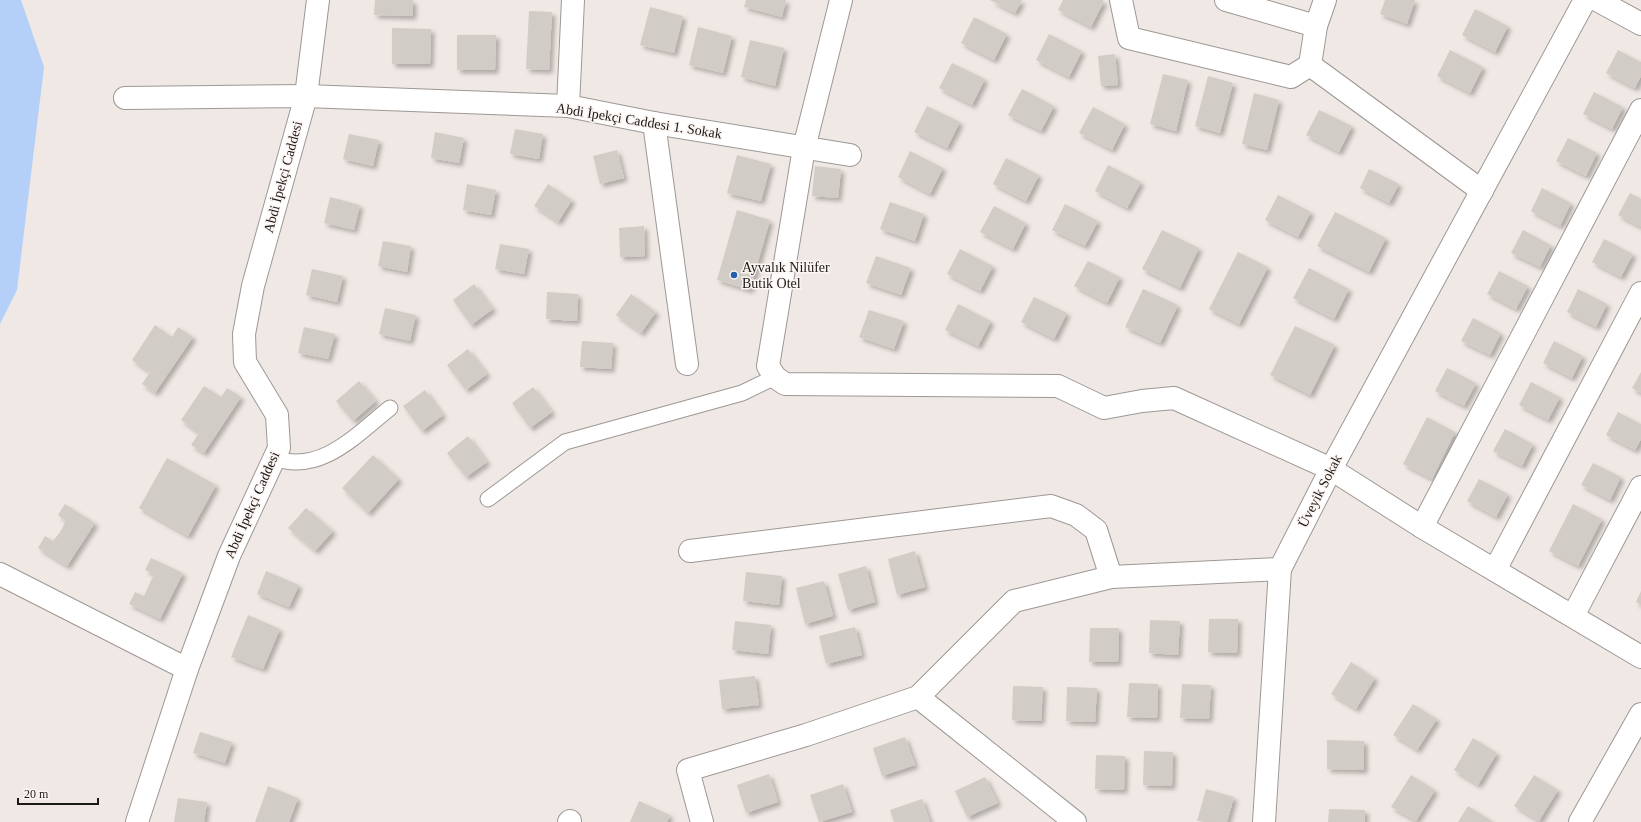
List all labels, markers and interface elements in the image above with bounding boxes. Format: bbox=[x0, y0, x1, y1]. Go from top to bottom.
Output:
street label: Abdi İpekçi Caddesi 1. Sokak bbox=[555, 100, 723, 142]
street label: Abdi İpekçi Caddesi bbox=[261, 119, 305, 235]
place label: Ayvalık Nilüfer Butik Otel bbox=[742, 260, 830, 291]
marker: Ayvalık Nilüfer Butik Otel bbox=[729, 270, 739, 280]
street label: Abdi İpekçi Caddesi bbox=[222, 449, 282, 561]
street label: Üveyik Sokak bbox=[1294, 452, 1345, 530]
scale bar bbox=[18, 780, 98, 806]
text: 20 m bbox=[24, 787, 49, 801]

